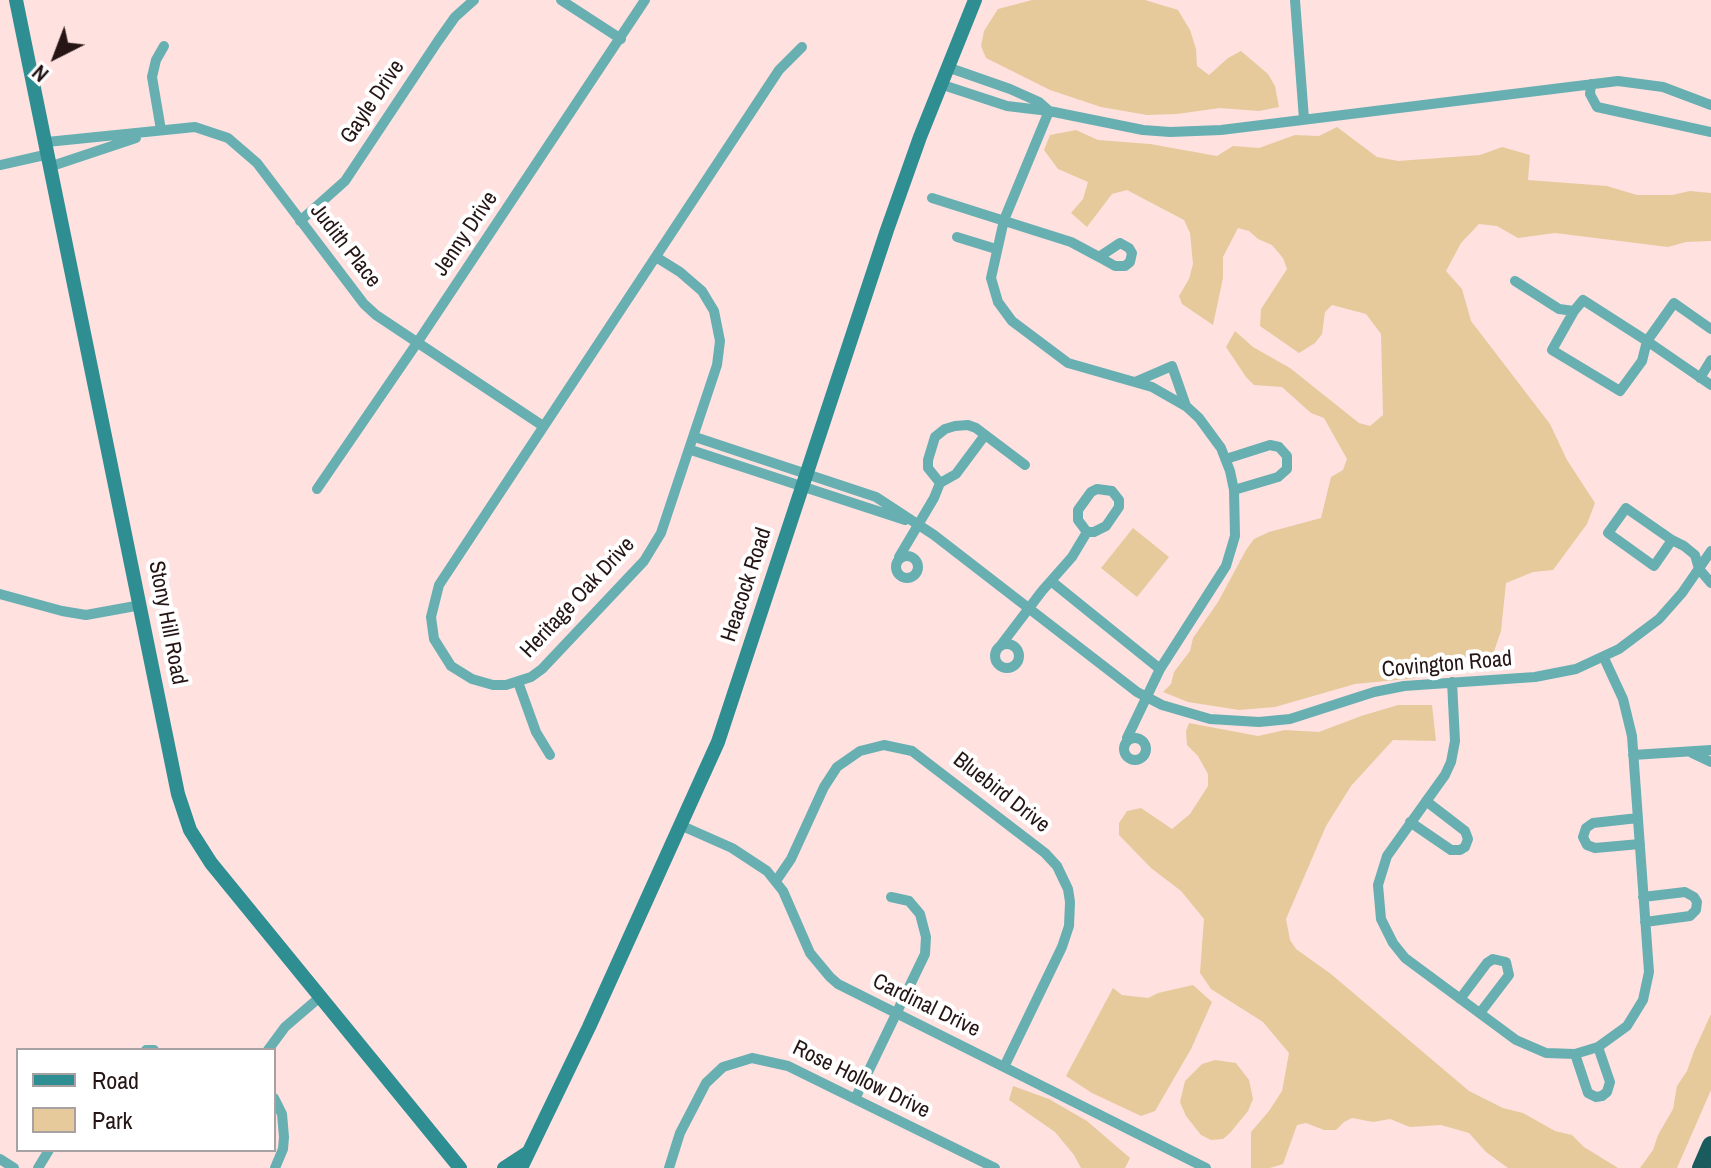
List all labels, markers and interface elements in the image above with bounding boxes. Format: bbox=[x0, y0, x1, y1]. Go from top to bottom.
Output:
north arrow bbox=[16, 16, 96, 96]
street label: Gayle Drive bbox=[335, 55, 411, 149]
text: N bbox=[25, 58, 55, 89]
street label: Jenny Drive bbox=[428, 187, 504, 281]
street label: Judith Place bbox=[304, 199, 386, 293]
street label: Heacock Road bbox=[716, 525, 778, 645]
street label: Heritage Oak Drive bbox=[515, 532, 641, 664]
street label: Stony Hill Road bbox=[142, 559, 192, 687]
street label: Covington Road bbox=[1381, 646, 1513, 684]
street label: Bluebird Drive bbox=[947, 747, 1055, 839]
street label: Cardinal Drive bbox=[868, 969, 984, 1043]
street label: Rose Hollow Drive bbox=[788, 1035, 934, 1125]
legend bbox=[16, 1048, 276, 1152]
text: Road bbox=[92, 1064, 139, 1096]
text: Park bbox=[92, 1104, 132, 1136]

